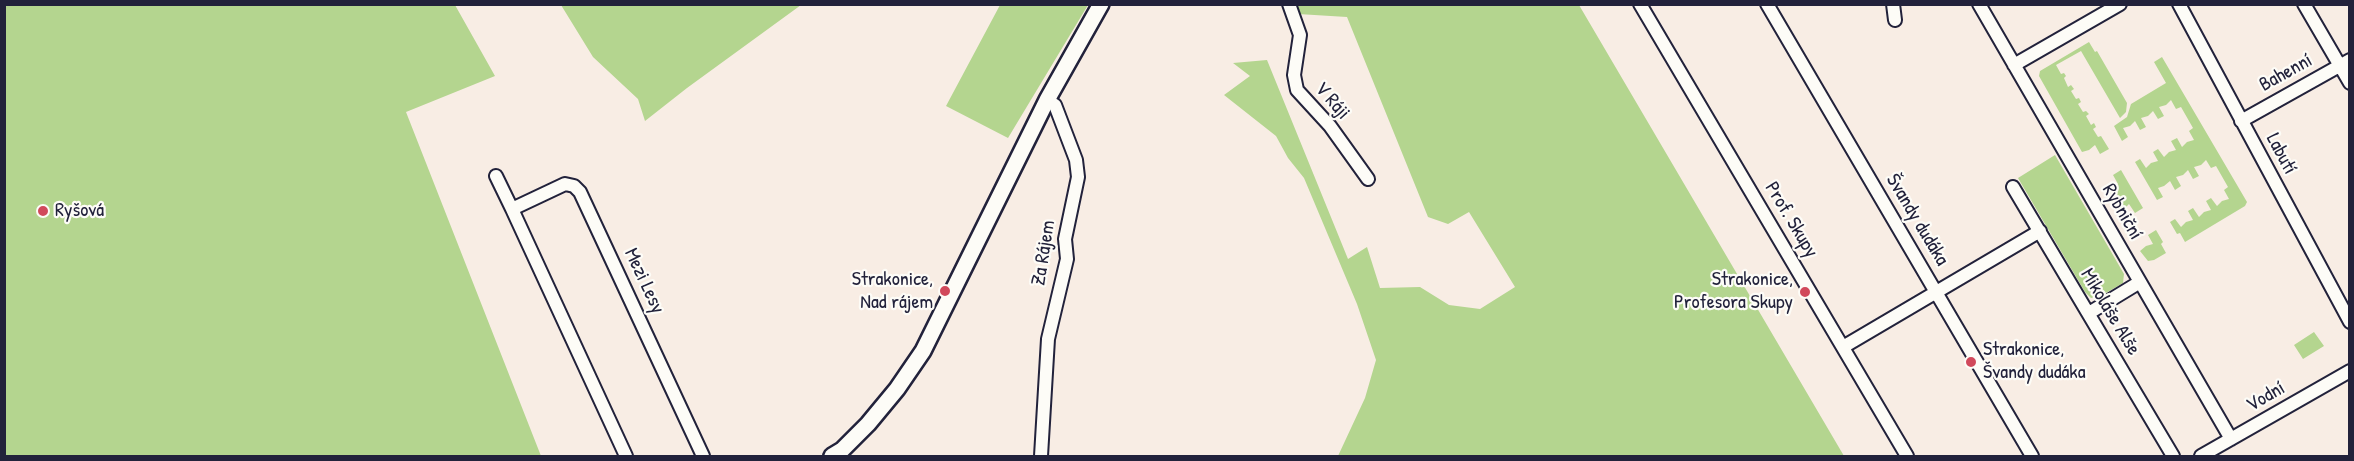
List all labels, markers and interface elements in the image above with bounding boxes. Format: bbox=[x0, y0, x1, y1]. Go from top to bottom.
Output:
street label: Bahenní bbox=[2255, 49, 2317, 97]
street label: V Ráji bbox=[1309, 77, 1355, 125]
street label: Labutí bbox=[2260, 129, 2302, 179]
street label: Švandy dudáka bbox=[1880, 170, 1954, 270]
street label: Prof. Skupy bbox=[1759, 178, 1823, 262]
street label: Rybniční bbox=[2096, 180, 2148, 244]
place label: Ryšová bbox=[55, 199, 104, 223]
marker: Ryšová bbox=[36, 204, 50, 218]
street label: Za Rájem bbox=[1027, 219, 1061, 287]
street label: Mezi Lesy bbox=[619, 245, 669, 317]
street label: Mikoláše Alše bbox=[2075, 264, 2145, 360]
place label: Strakonice, Nad rájem bbox=[852, 268, 933, 315]
place label: Strakonice, Profesora Skupy bbox=[1674, 268, 1793, 315]
marker: Strakonice, Nad rájem bbox=[938, 284, 952, 298]
marker: Strakonice, Profesora Skupy bbox=[1798, 285, 1812, 299]
place label: Strakonice, Švandy dudáka bbox=[1983, 338, 2085, 385]
marker: Strakonice, Švandy dudáka bbox=[1964, 355, 1978, 369]
street label: Vodní bbox=[2242, 376, 2290, 418]

